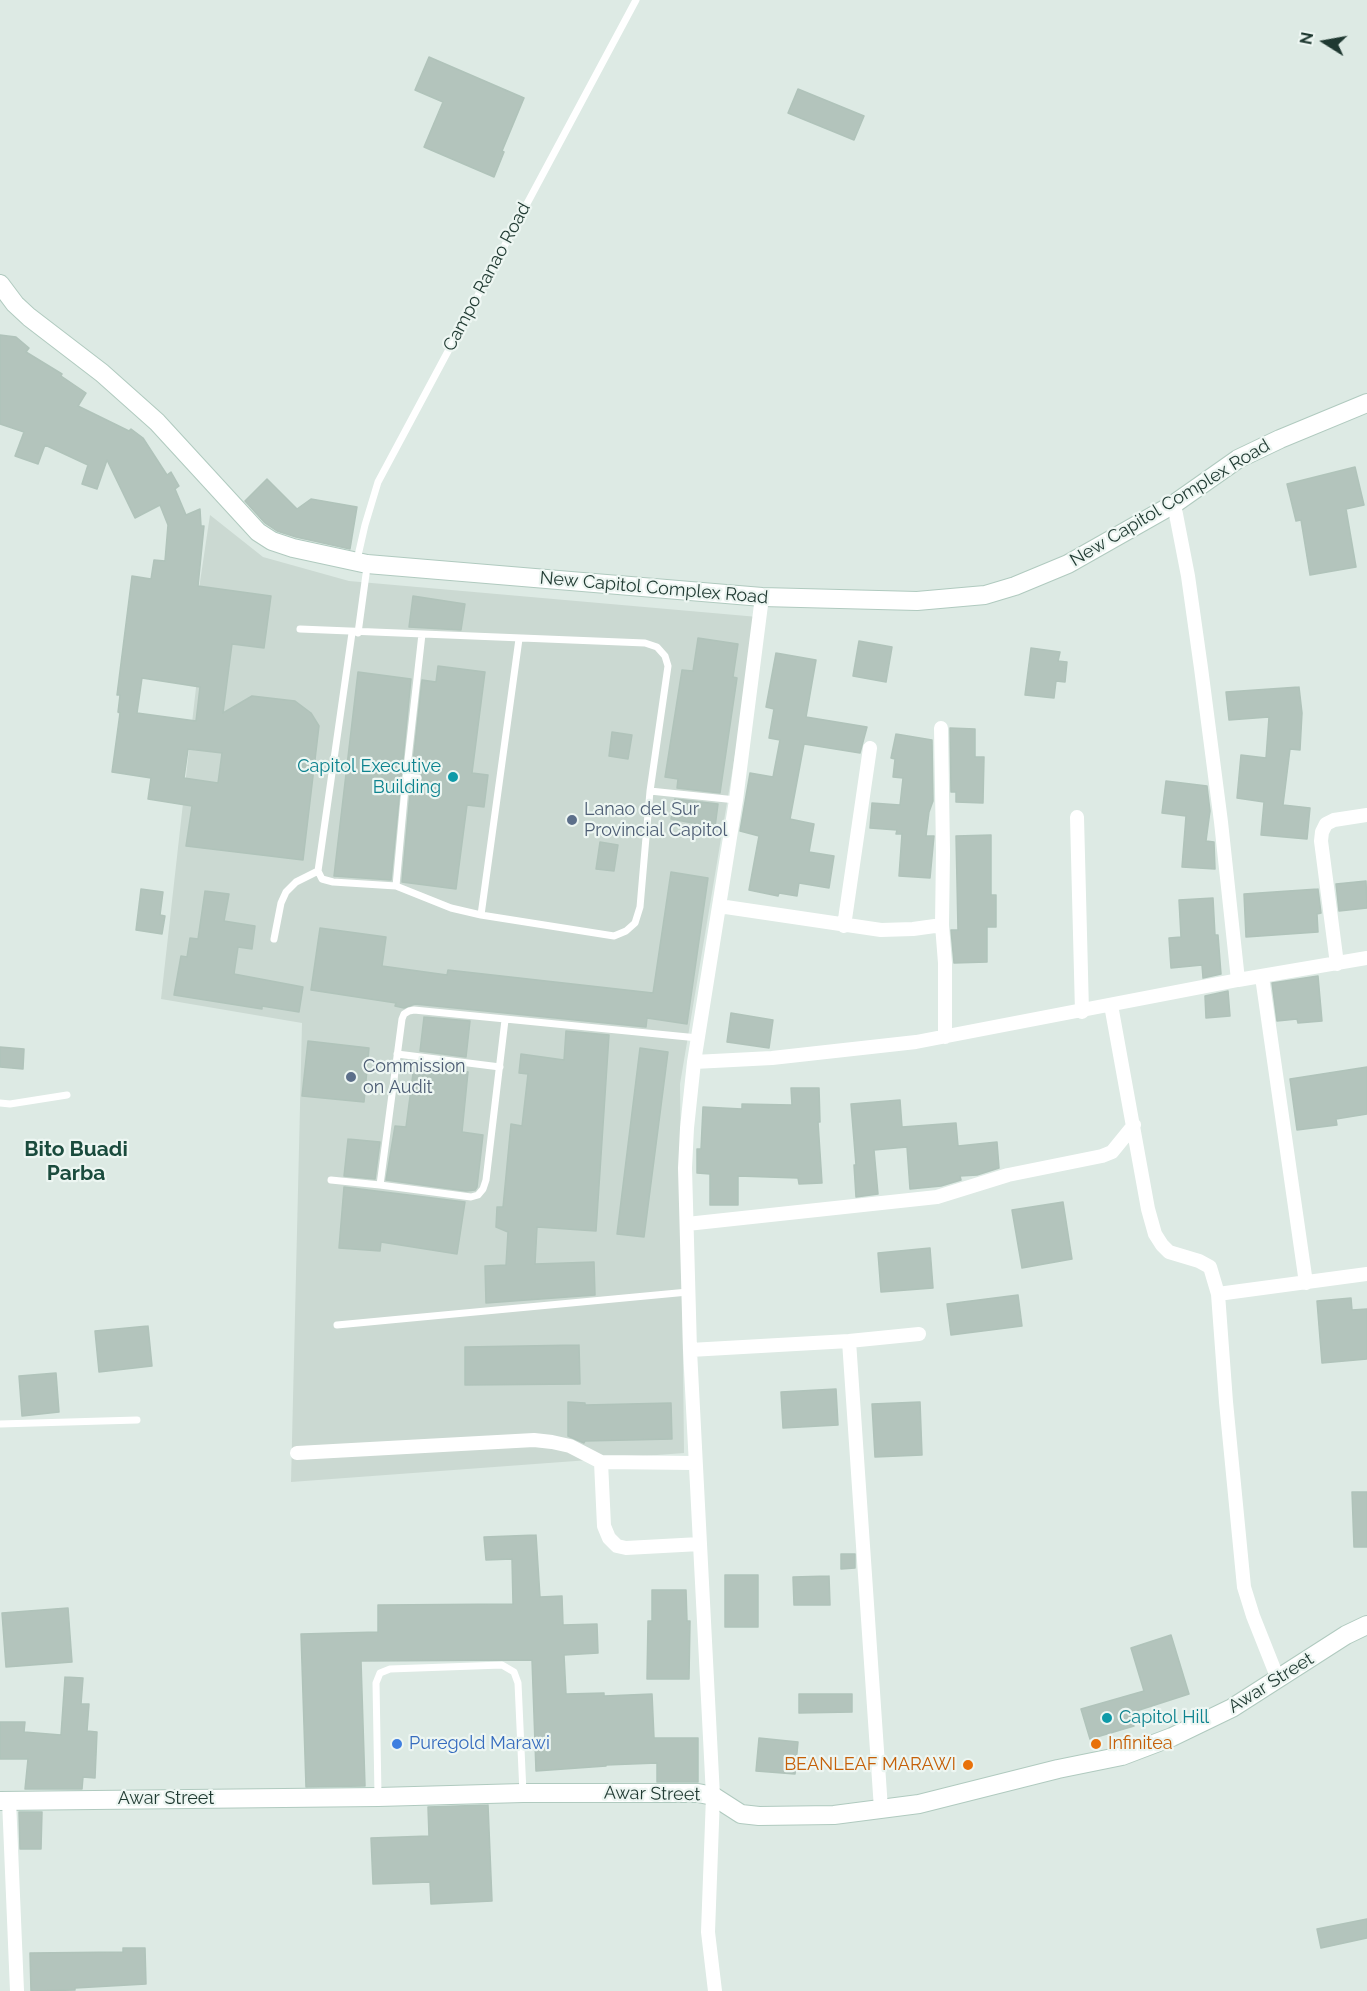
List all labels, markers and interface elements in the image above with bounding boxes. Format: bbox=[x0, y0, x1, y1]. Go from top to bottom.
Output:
north arrow bbox=[1295, 12, 1355, 72]
text: N bbox=[1296, 31, 1317, 46]
street label: Campo Ranao Road bbox=[439, 199, 535, 355]
street label: New Capitol Complex Road bbox=[1066, 435, 1274, 571]
street label: New Capitol Complex Road bbox=[539, 567, 769, 609]
place label: Capitol Executive Building bbox=[297, 756, 441, 798]
marker: Capitol Executive Building bbox=[446, 770, 460, 784]
place label: Lanao del Sur Provincial Capitol bbox=[584, 799, 727, 842]
marker: Lanao del Sur Provincial Capitol bbox=[565, 813, 579, 827]
place label: Commission on Audit bbox=[363, 1056, 466, 1098]
marker: Commission on Audit bbox=[344, 1070, 358, 1084]
district label: Bito Buadi Parba bbox=[24, 1137, 128, 1187]
street label: Awar Street bbox=[1224, 1648, 1318, 1718]
place label: Capitol Hill bbox=[1119, 1707, 1209, 1729]
marker: Capitol Hill bbox=[1100, 1711, 1114, 1725]
place label: Puregold Marawi bbox=[409, 1733, 550, 1755]
place label: Infinitea bbox=[1108, 1733, 1173, 1755]
marker: Puregold Marawi bbox=[390, 1737, 404, 1751]
marker: Infinitea bbox=[1089, 1737, 1103, 1751]
place label: BEANLEAF MARAWI bbox=[784, 1754, 956, 1776]
marker: BEANLEAF MARAWI bbox=[961, 1758, 975, 1772]
street label: Awar Street bbox=[604, 1782, 700, 1806]
street label: Awar Street bbox=[118, 1788, 214, 1810]

